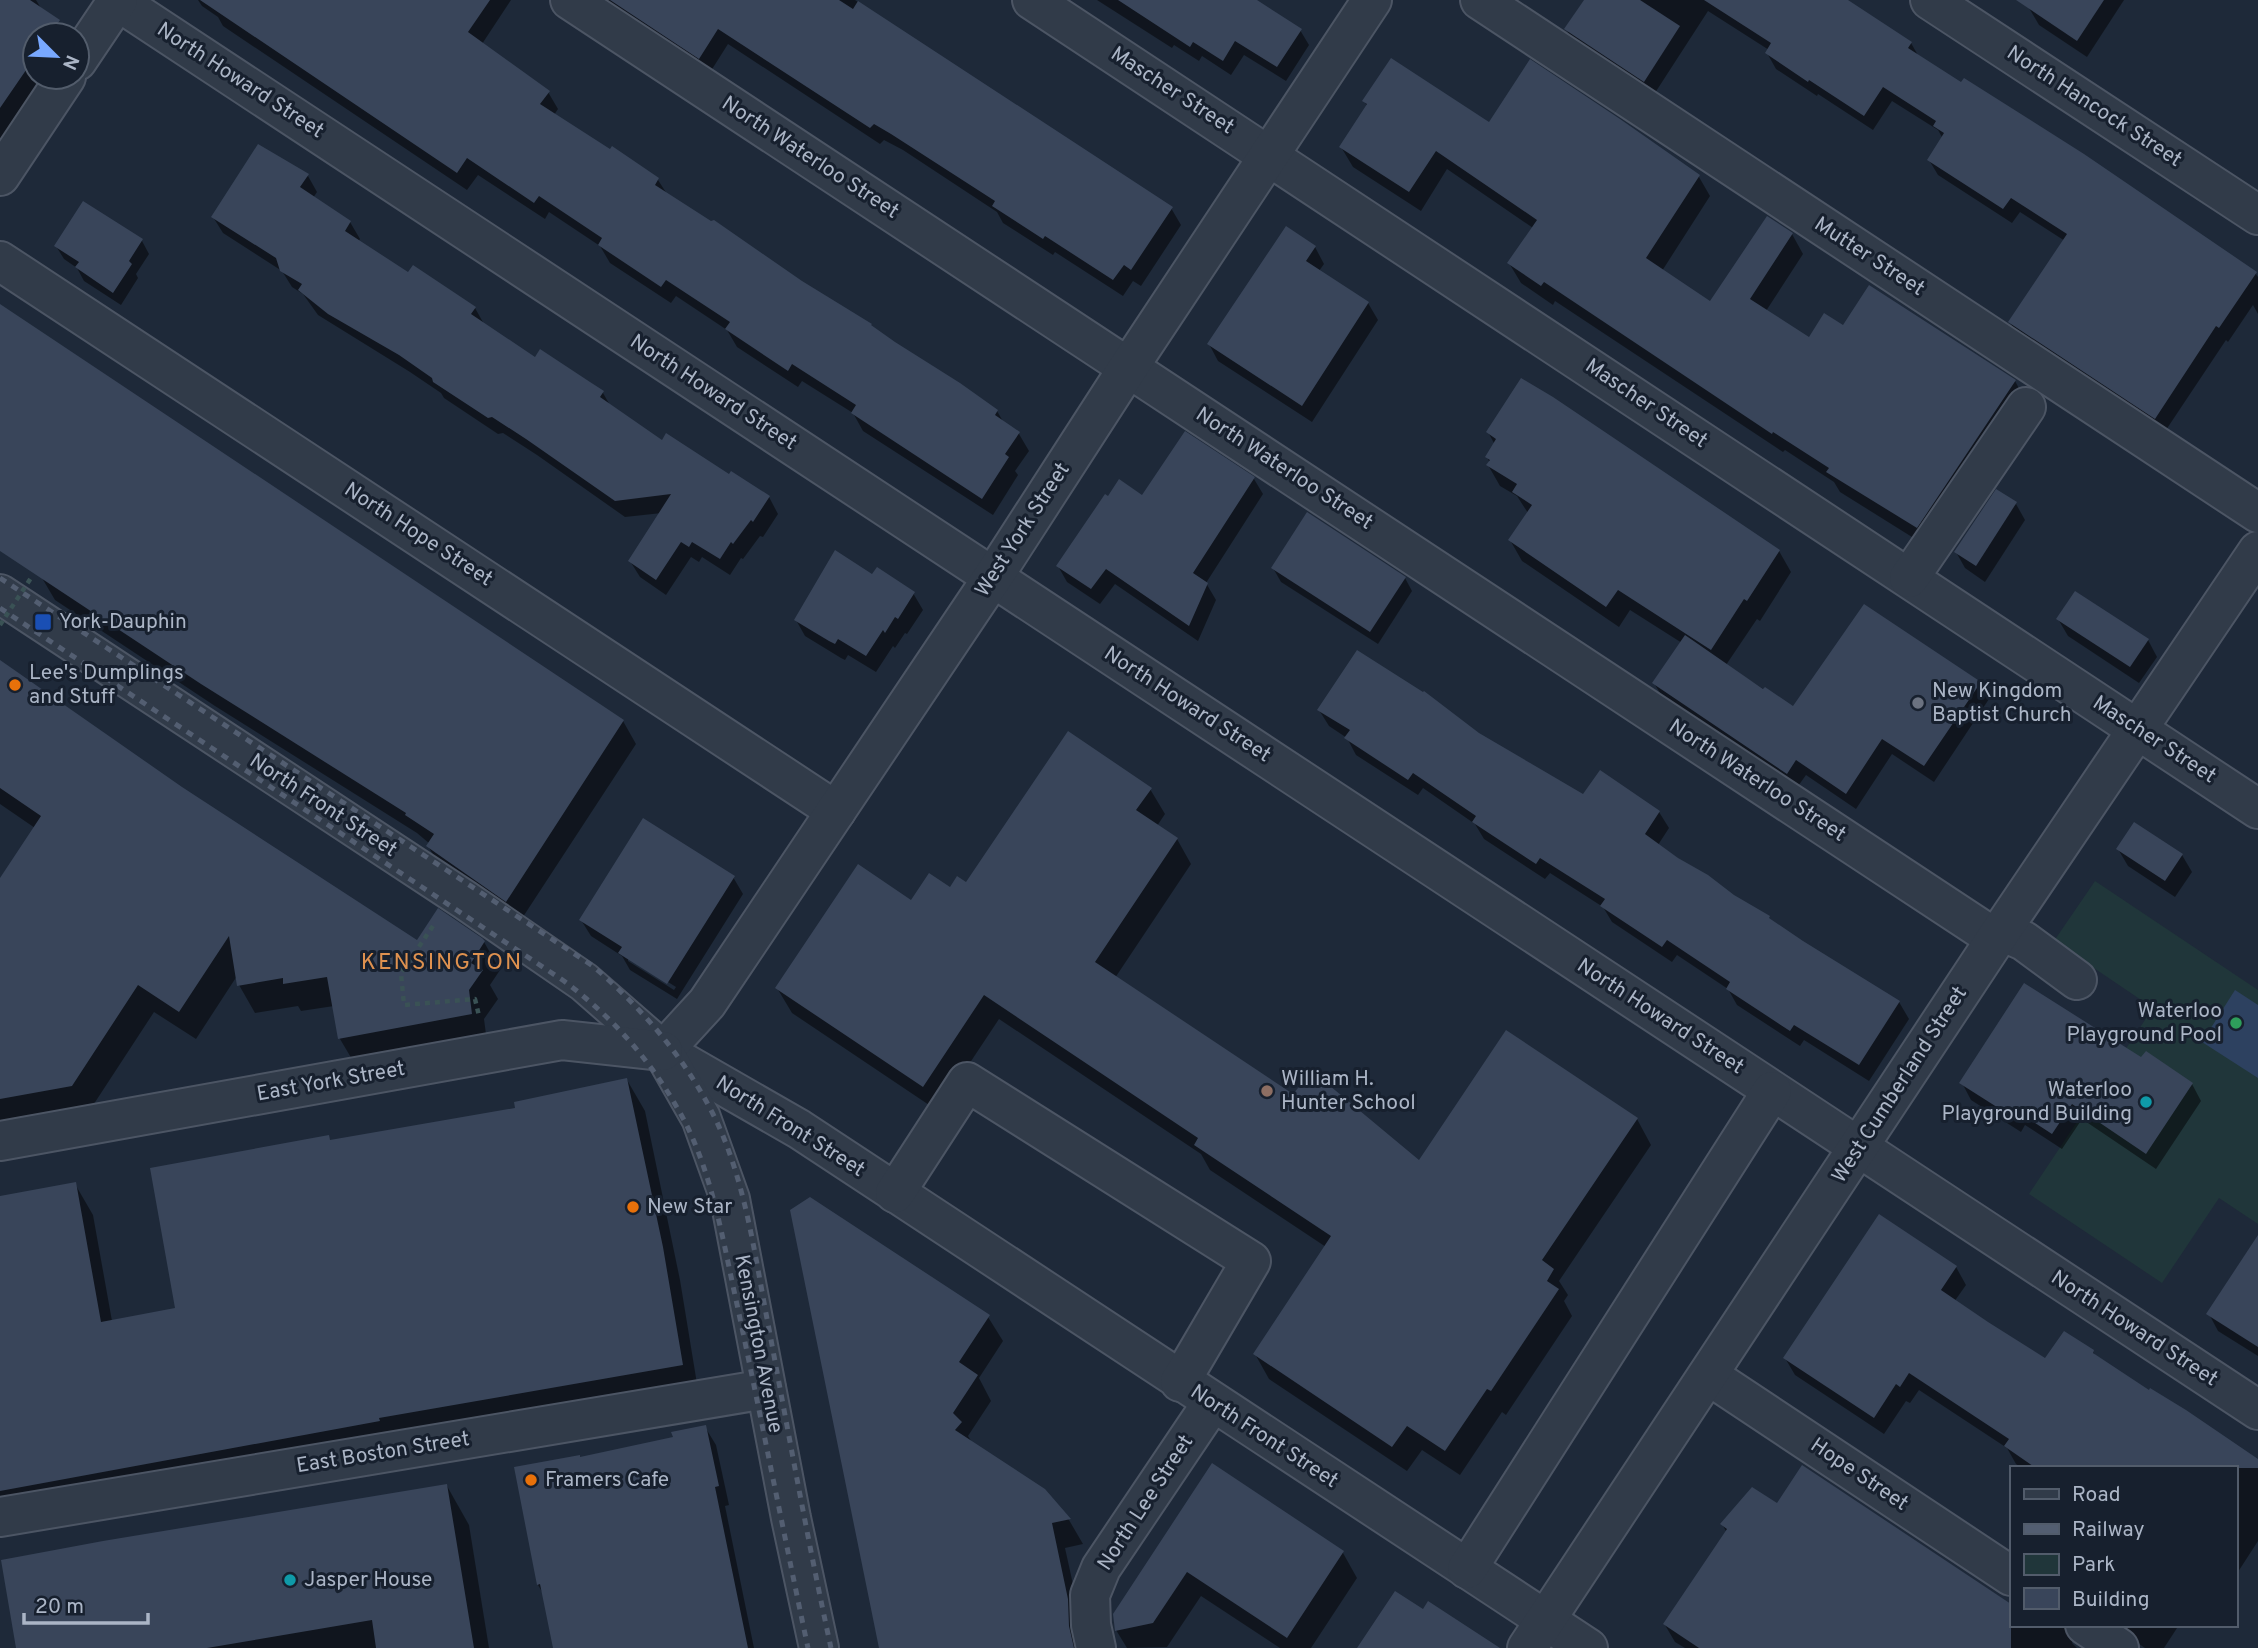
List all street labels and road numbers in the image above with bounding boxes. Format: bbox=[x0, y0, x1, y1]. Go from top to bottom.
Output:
street label: North Howard Street bbox=[151, 17, 329, 145]
street label: North Hancock Street bbox=[2001, 40, 2187, 174]
street label: Mascher Street bbox=[1105, 41, 1239, 141]
street label: North Waterloo Street bbox=[716, 91, 904, 225]
street label: Mutter Street bbox=[1809, 211, 1929, 303]
street label: North Howard Street bbox=[624, 329, 802, 457]
street label: Mascher Street bbox=[1580, 353, 1712, 455]
street label: North Waterloo Street bbox=[1190, 402, 1378, 536]
street label: West York Street bbox=[969, 458, 1077, 602]
street label: North Hope Street bbox=[339, 477, 497, 593]
street label: North Howard Street bbox=[1098, 641, 1276, 769]
street label: Mascher Street bbox=[2087, 690, 2221, 790]
street label: North Waterloo Street bbox=[1663, 714, 1851, 848]
street label: North Front Street bbox=[244, 748, 402, 864]
street label: North Howard Street bbox=[1571, 953, 1749, 1081]
street label: West Cumberland Street bbox=[1826, 981, 1974, 1189]
street label: East York Street bbox=[255, 1056, 407, 1108]
street label: North Front Street bbox=[710, 1070, 870, 1184]
street label: Kensington Avenue bbox=[727, 1252, 789, 1436]
street label: North Howard Street bbox=[2045, 1265, 2223, 1393]
street label: North Front Street bbox=[1185, 1379, 1343, 1495]
street label: East Boston Street bbox=[294, 1426, 472, 1480]
street label: North Lee Street bbox=[1092, 1430, 1200, 1576]
street label: Hope Street bbox=[1805, 1432, 1913, 1518]

